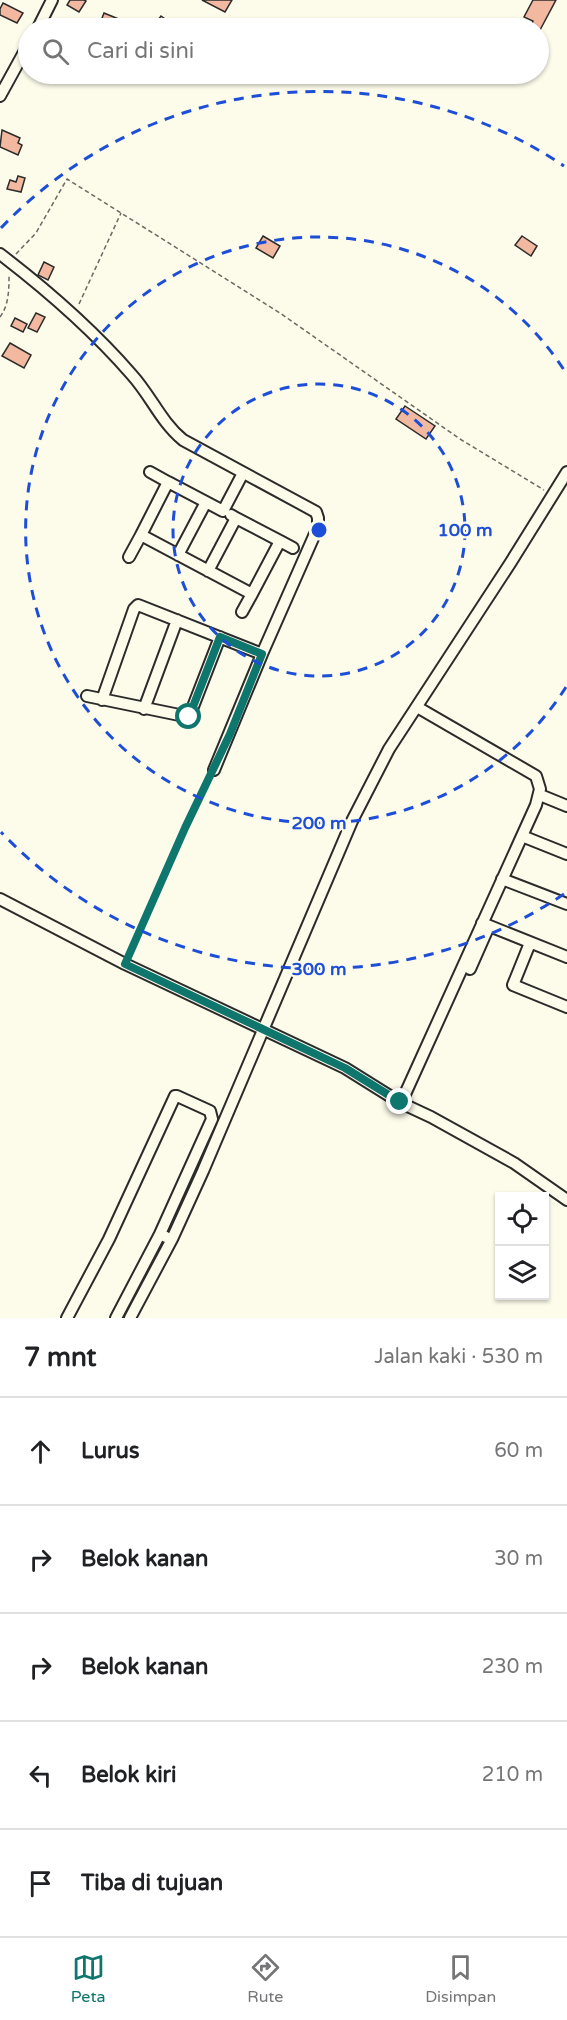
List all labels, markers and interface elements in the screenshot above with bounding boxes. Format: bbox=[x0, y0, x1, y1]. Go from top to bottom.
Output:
search box bbox=[18, 18, 549, 84]
icon: search bbox=[39, 35, 72, 68]
text: Cari di sini bbox=[87, 38, 194, 64]
text: 100 m bbox=[437, 519, 493, 541]
centre of rings bbox=[309, 520, 329, 540]
route start bbox=[175, 703, 201, 729]
text: 200 m bbox=[291, 812, 347, 834]
text: 300 m bbox=[291, 958, 347, 980]
route end bbox=[386, 1088, 412, 1114]
map controls bbox=[495, 1192, 549, 1300]
button: locate bbox=[495, 1192, 549, 1246]
button: layers bbox=[495, 1246, 549, 1300]
text: 7 mnt bbox=[24, 1342, 96, 1373]
text: Jalan kaki · 530 m bbox=[374, 1345, 543, 1369]
icon: ahead bbox=[24, 1435, 57, 1468]
text: Lurus bbox=[81, 1438, 139, 1464]
text: 60 m bbox=[494, 1439, 543, 1463]
icon: right bbox=[24, 1543, 57, 1576]
text: Belok kanan bbox=[81, 1546, 208, 1572]
text: 30 m bbox=[494, 1547, 543, 1571]
icon: right bbox=[24, 1651, 57, 1684]
text: Belok kanan bbox=[81, 1654, 208, 1680]
text: 230 m bbox=[482, 1655, 543, 1679]
icon: left bbox=[24, 1759, 57, 1792]
text: Belok kiri bbox=[81, 1762, 177, 1788]
text: 210 m bbox=[482, 1763, 543, 1787]
icon: arrive bbox=[24, 1867, 57, 1900]
text: Tiba di tujuan bbox=[81, 1870, 223, 1896]
tab: Peta bbox=[71, 1951, 106, 2007]
tab: Rute bbox=[247, 1951, 283, 2007]
tab: Disimpan bbox=[425, 1951, 496, 2007]

